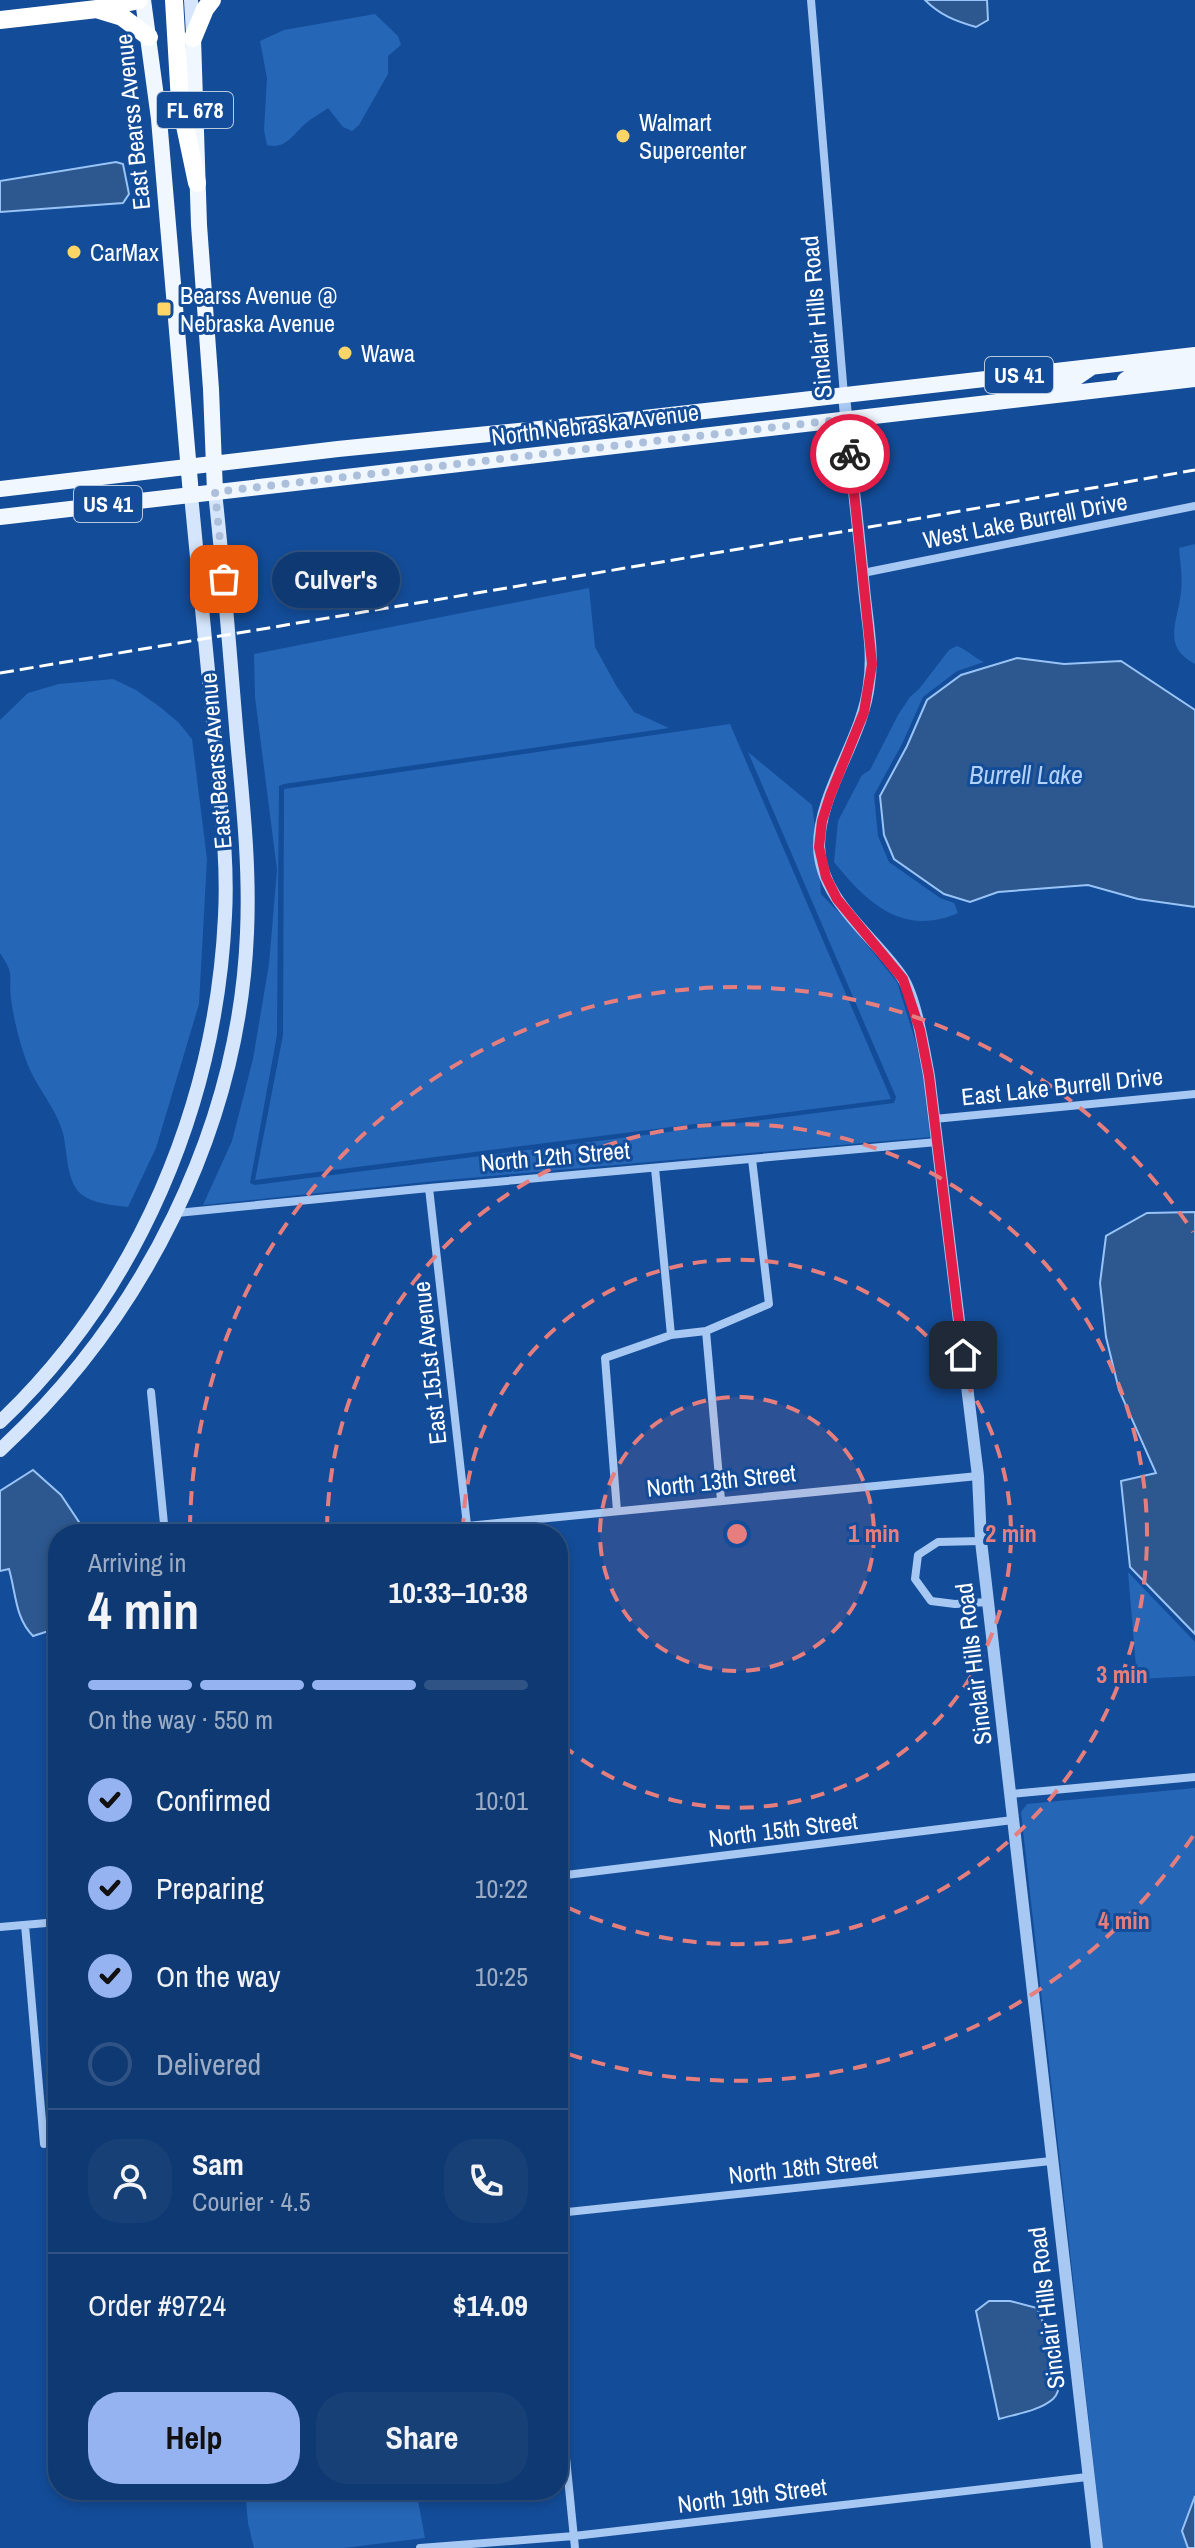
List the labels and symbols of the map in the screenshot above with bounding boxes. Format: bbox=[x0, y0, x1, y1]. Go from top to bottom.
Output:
street label: East Bearss Avenue bbox=[107, 32, 157, 212]
road number: FL 678 bbox=[157, 92, 233, 128]
place label: Walmart Supercenter bbox=[639, 106, 747, 166]
marker: Walmart Supercenter bbox=[614, 127, 632, 145]
street label: Sinclair Hills Road bbox=[793, 234, 839, 400]
place label: CarMax bbox=[90, 236, 159, 268]
marker: CarMax bbox=[65, 243, 83, 261]
place label: Bearss Avenue @ Nebraska Avenue bbox=[180, 279, 338, 339]
marker: Bearss Avenue @ Nebraska Avenue bbox=[155, 300, 173, 318]
place label: Wawa bbox=[361, 337, 415, 369]
marker: Wawa bbox=[336, 344, 354, 362]
road number: US 41 bbox=[985, 357, 1053, 393]
street label: North Nebraska Avenue bbox=[490, 395, 700, 453]
courier bbox=[810, 414, 890, 494]
street label: West Lake Burrell Drive bbox=[920, 485, 1130, 555]
road number: US 41 bbox=[74, 486, 142, 522]
pin bbox=[190, 545, 258, 613]
callout: Culver's bbox=[272, 551, 400, 607]
street label: East Bearss Avenue bbox=[191, 671, 239, 851]
water label: Burrell Lake bbox=[969, 757, 1083, 792]
street label: East Lake Burrell Drive bbox=[960, 1060, 1164, 1112]
street label: North 12th Street bbox=[479, 1133, 632, 1178]
street label: East 151st Avenue bbox=[405, 1280, 453, 1446]
pin bbox=[929, 1321, 997, 1389]
street label: North 13th Street bbox=[645, 1456, 798, 1504]
text: 1 min bbox=[848, 1517, 900, 1549]
text: 2 min bbox=[985, 1517, 1037, 1549]
centre of rings bbox=[723, 1520, 751, 1548]
street label: Sinclair Hills Road bbox=[947, 1581, 999, 1747]
text: 3 min bbox=[1096, 1658, 1148, 1690]
street label: North 15th Street bbox=[707, 1804, 860, 1854]
text: 4 min bbox=[1098, 1904, 1150, 1936]
street label: North 18th Street bbox=[727, 2143, 880, 2191]
street label: Sinclair Hills Road bbox=[1020, 2225, 1072, 2391]
street label: North 19th Street bbox=[676, 2470, 829, 2520]

